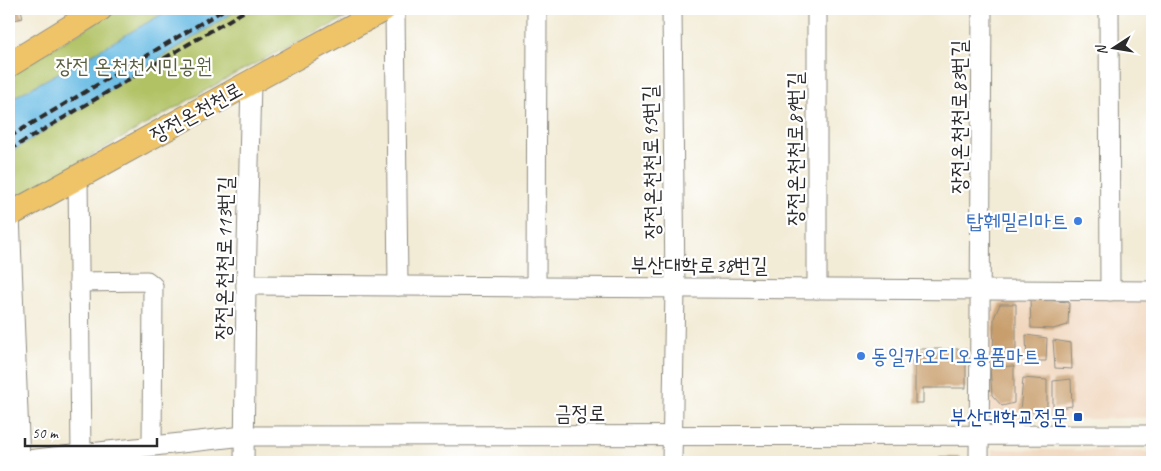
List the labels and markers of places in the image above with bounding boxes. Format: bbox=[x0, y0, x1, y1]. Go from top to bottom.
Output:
place label: 탑훼밀리마트 bbox=[967, 208, 1068, 234]
marker: 탑훼밀리마트 bbox=[1072, 215, 1084, 227]
place label: 동일카오디오용품마트 bbox=[871, 343, 1040, 369]
marker: 동일카오디오용품마트 bbox=[855, 350, 867, 362]
place label: 부산대학교정문 bbox=[950, 404, 1068, 430]
marker: 부산대학교정문 bbox=[1072, 411, 1084, 423]

